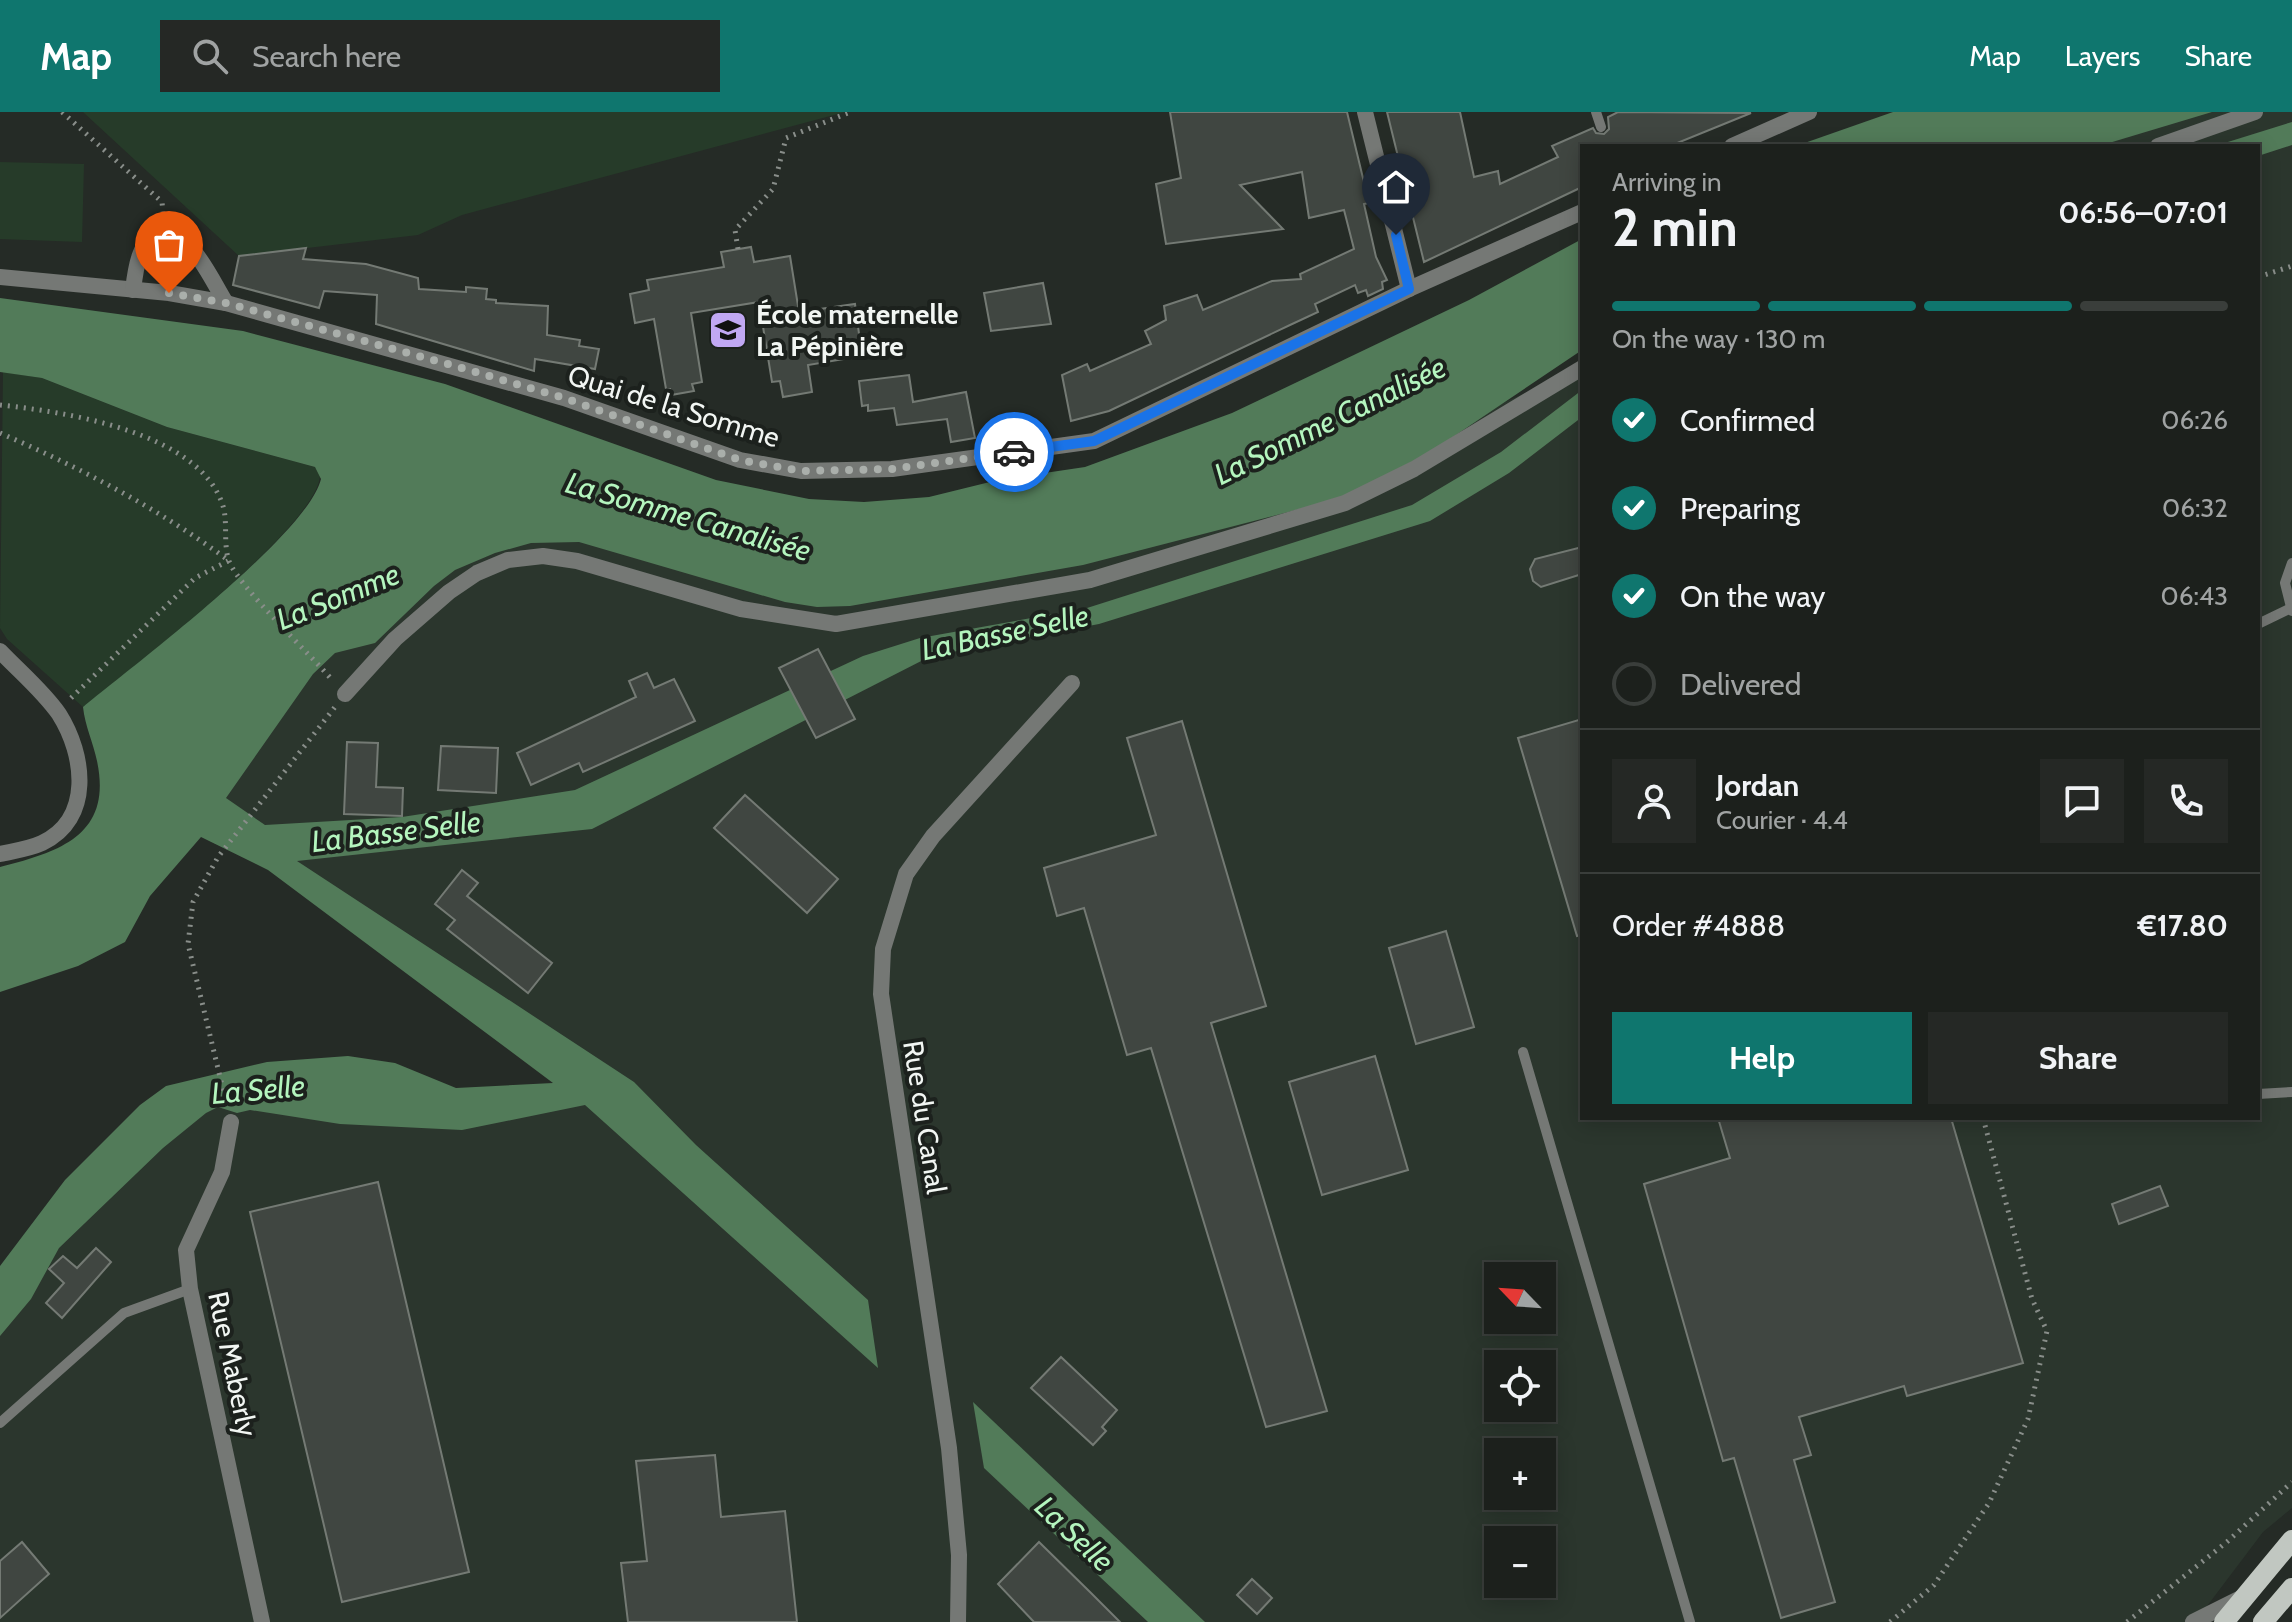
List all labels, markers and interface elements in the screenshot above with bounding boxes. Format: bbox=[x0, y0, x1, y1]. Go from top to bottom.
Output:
search box bbox=[160, 20, 720, 92]
text: Map bbox=[40, 33, 112, 80]
icon: search bbox=[188, 34, 232, 78]
text: Search here bbox=[252, 38, 401, 75]
text: Map bbox=[1969, 39, 2021, 73]
text: Layers bbox=[2065, 39, 2140, 73]
text: Share bbox=[2184, 39, 2252, 73]
pin bbox=[1362, 153, 1430, 235]
icon: home bbox=[1374, 165, 1418, 209]
text: Arriving in bbox=[1612, 166, 1722, 198]
text: 06:56–07:01 bbox=[2058, 194, 2228, 231]
text: 2 min bbox=[1612, 196, 1738, 259]
pin bbox=[135, 211, 203, 293]
icon: bag bbox=[147, 223, 191, 267]
place label: École maternelle La Pépinière bbox=[756, 297, 958, 363]
school or university icon: École maternelle La Pépinière bbox=[707, 309, 749, 351]
text: On the way · 130 m bbox=[1612, 323, 1825, 355]
water label: La Somme Canalisée bbox=[1208, 348, 1452, 493]
street label: Quai de la Somme bbox=[564, 358, 784, 454]
icon: check bbox=[1612, 398, 1656, 442]
text: Confirmed bbox=[1680, 402, 1815, 439]
text: 06:26 bbox=[2161, 404, 2228, 436]
courier bbox=[974, 412, 1054, 492]
icon: car bbox=[992, 430, 1036, 474]
water label: La Somme Canalisée bbox=[561, 464, 815, 569]
icon: check bbox=[1612, 486, 1656, 530]
text: Preparing bbox=[1680, 490, 1800, 527]
text: 06:32 bbox=[2162, 492, 2228, 524]
water label: La Somme bbox=[271, 555, 405, 638]
icon: check bbox=[1612, 574, 1656, 618]
text: On the way bbox=[1680, 578, 1825, 615]
text: 06:43 bbox=[2161, 580, 2228, 612]
water label: La Basse Selle bbox=[918, 597, 1092, 668]
text: Delivered bbox=[1680, 666, 1801, 703]
button: person bbox=[1612, 759, 1696, 843]
button: chat bbox=[2040, 759, 2124, 843]
button: phone bbox=[2144, 759, 2228, 843]
text: Jordan bbox=[1716, 767, 1799, 804]
water label: La Basse Selle bbox=[309, 803, 483, 860]
text: Courier · 4.4 bbox=[1716, 804, 1848, 836]
text: Order #4888 bbox=[1612, 907, 1785, 944]
text: €17.80 bbox=[2137, 907, 2228, 944]
button: Help bbox=[1612, 1012, 1912, 1104]
button: Share bbox=[1928, 1012, 2228, 1104]
street label: Rue du Canal bbox=[896, 1038, 954, 1196]
water label: La Selle bbox=[210, 1067, 307, 1112]
north arrow bbox=[1484, 1262, 1556, 1334]
map controls bbox=[1484, 1262, 1556, 1598]
street label: Rue Maberly bbox=[201, 1289, 265, 1439]
button: locate bbox=[1484, 1350, 1556, 1422]
button: + bbox=[1484, 1438, 1556, 1510]
water label: La Selle bbox=[1027, 1488, 1121, 1579]
button: − bbox=[1484, 1526, 1556, 1598]

